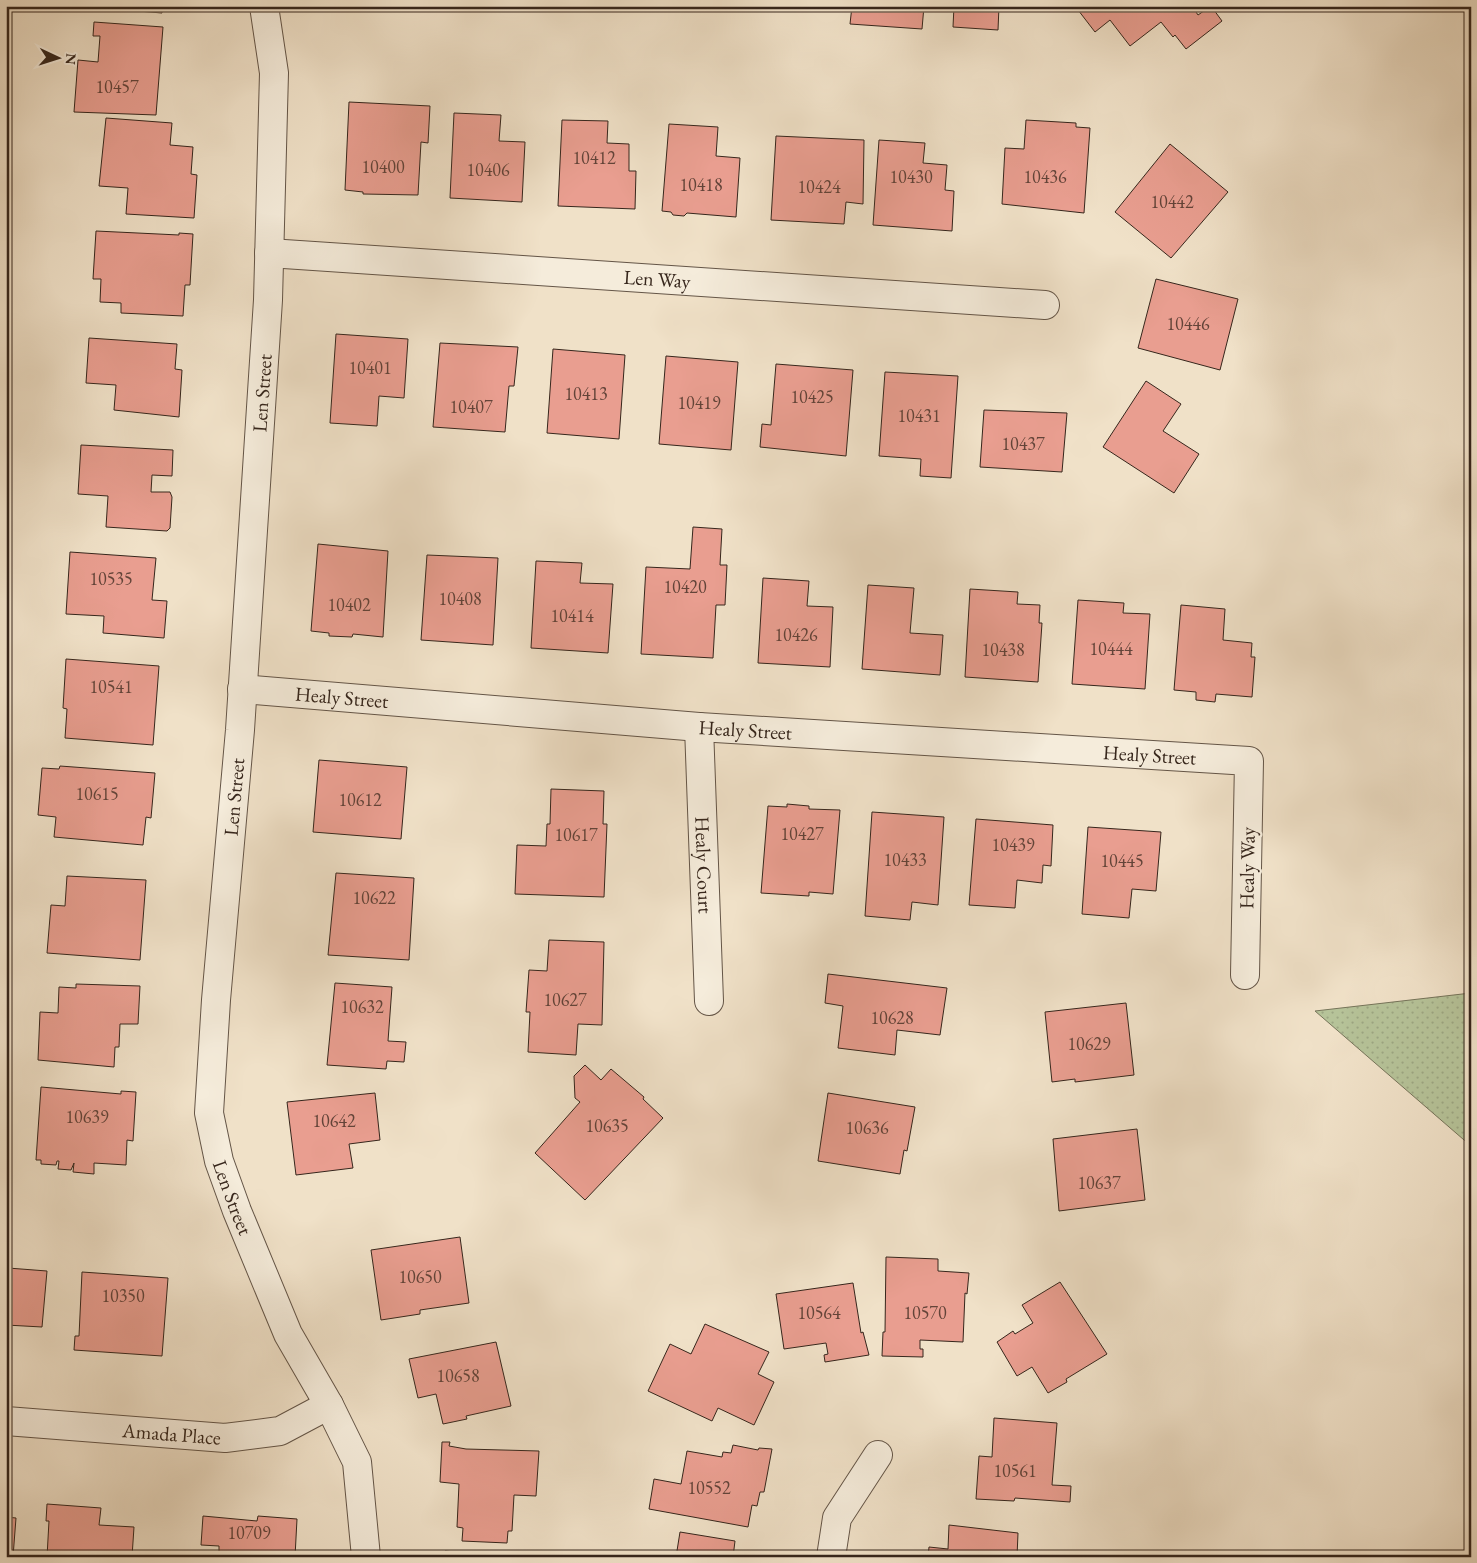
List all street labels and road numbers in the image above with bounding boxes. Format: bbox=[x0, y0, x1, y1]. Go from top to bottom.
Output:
street label: Len Way bbox=[623, 264, 692, 294]
street label: Len Street bbox=[246, 352, 278, 433]
street label: Healy Street bbox=[294, 680, 390, 714]
street label: Healy Street bbox=[698, 714, 794, 746]
street label: Healy Street bbox=[1102, 739, 1198, 771]
street label: Len Street bbox=[218, 756, 250, 837]
street label: Healy Court bbox=[689, 816, 719, 915]
street label: Healy Way bbox=[1233, 826, 1261, 909]
street label: Len Street bbox=[207, 1157, 259, 1240]
street label: Amada Place bbox=[120, 1417, 222, 1451]

